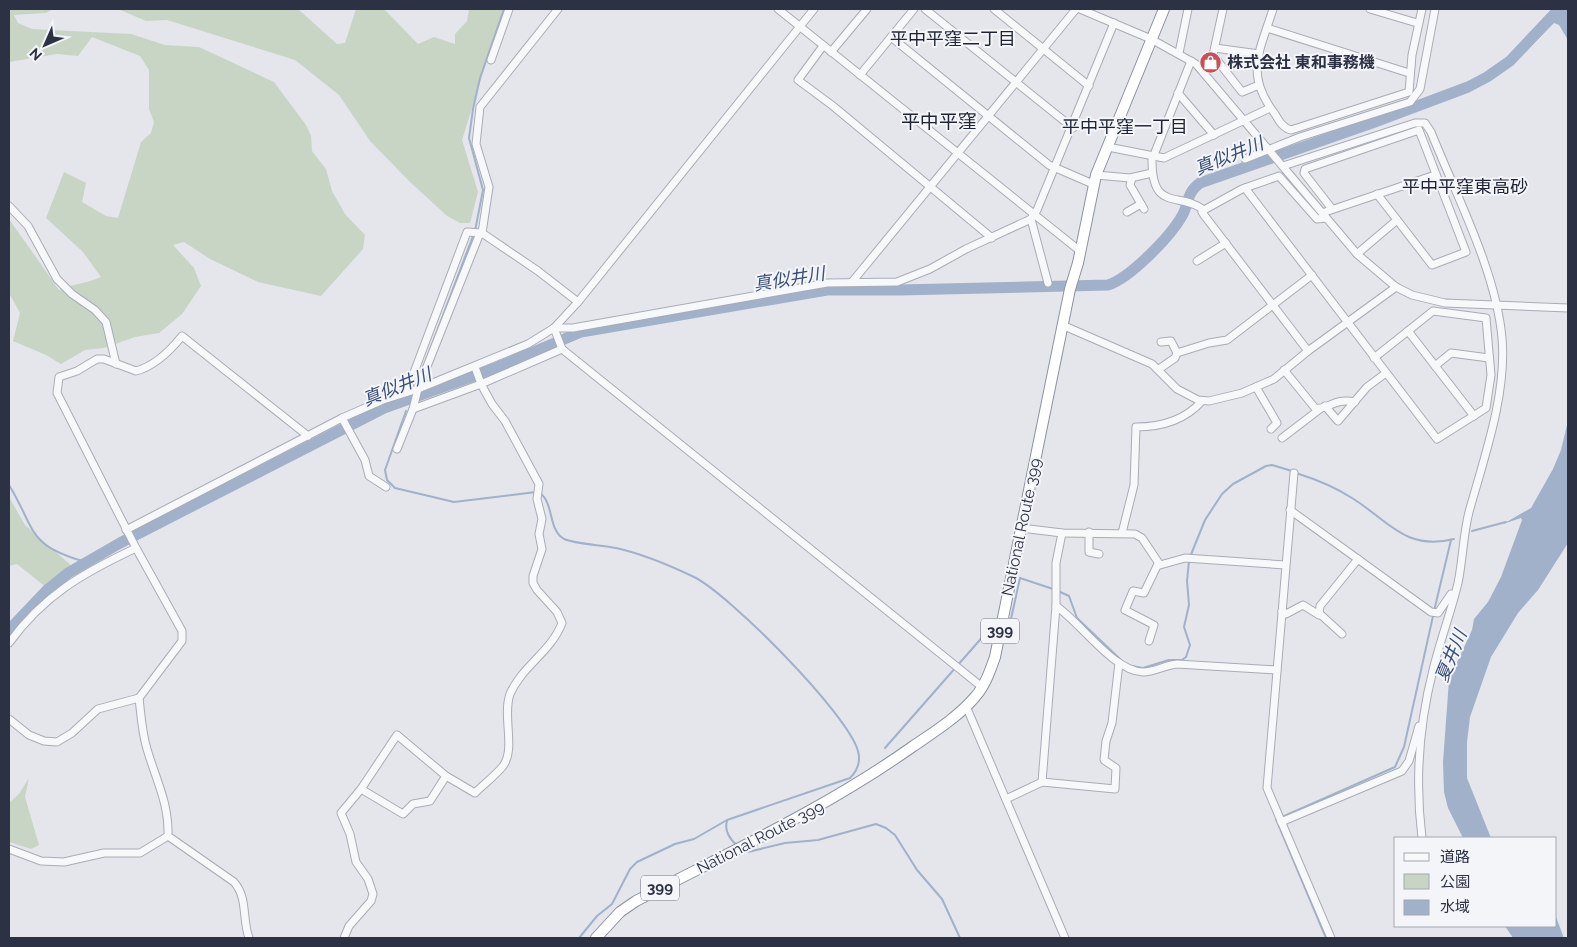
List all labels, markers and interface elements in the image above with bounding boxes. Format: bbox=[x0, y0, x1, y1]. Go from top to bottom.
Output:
north arrow bbox=[20, 20, 70, 70]
district label: 平中平窪二丁目 bbox=[890, 28, 1016, 49]
text: N bbox=[26, 45, 45, 64]
shop icon: 株式会社 東和事務機 bbox=[1199, 50, 1223, 74]
place label: 株式会社 東和事務機 bbox=[1227, 53, 1375, 72]
district label: 平中平窪 bbox=[901, 110, 977, 132]
district label: 平中平窪一丁目 bbox=[1062, 116, 1188, 137]
water label: 真似井川 bbox=[1192, 132, 1268, 179]
district label: 平中平窪東高砂 bbox=[1402, 176, 1528, 197]
water label: 真似井川 bbox=[752, 262, 828, 295]
water label: 真似井川 bbox=[360, 363, 436, 410]
street label: National Route 399 bbox=[998, 456, 1045, 598]
road number: 399 bbox=[981, 618, 1019, 644]
water label: 夏井川 bbox=[1431, 625, 1471, 685]
street label: National Route 399 bbox=[693, 797, 827, 878]
legend bbox=[1394, 837, 1557, 927]
text: 道路 bbox=[1440, 848, 1470, 866]
text: 公園 bbox=[1440, 873, 1470, 891]
road number: 399 bbox=[641, 876, 679, 900]
text: 水域 bbox=[1440, 898, 1470, 916]

